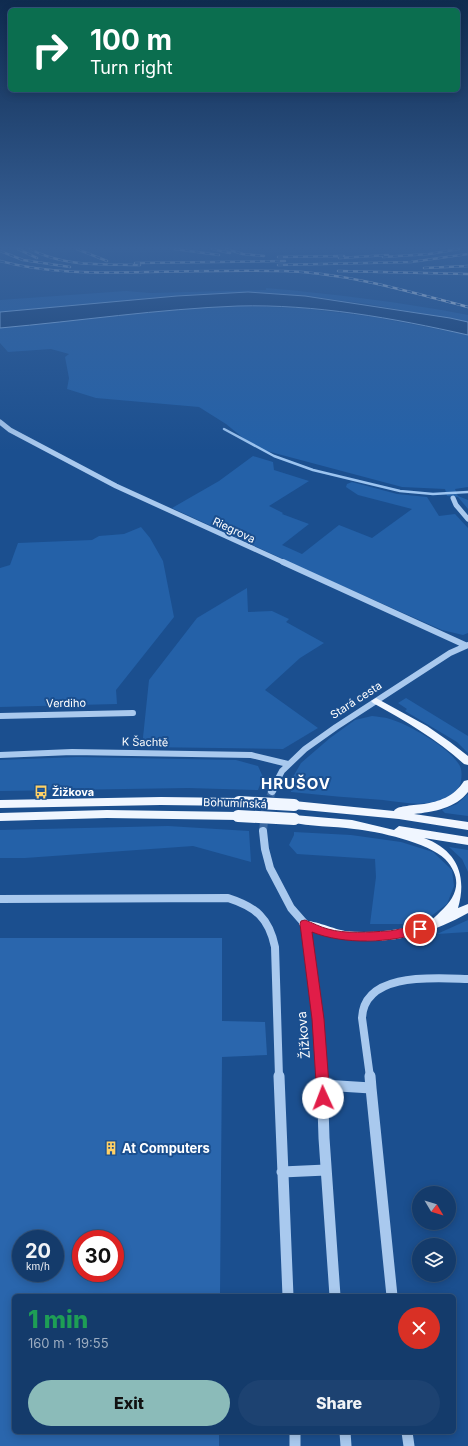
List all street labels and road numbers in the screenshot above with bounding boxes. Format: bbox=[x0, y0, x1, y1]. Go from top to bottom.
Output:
street label: Riegrova bbox=[210, 514, 258, 546]
street label: Stará cesta bbox=[328, 678, 384, 722]
street label: Verdiho bbox=[46, 696, 86, 710]
street label: K Šachtě bbox=[122, 735, 168, 749]
street label: Bohumínská bbox=[203, 795, 267, 811]
street label: Žižkova bbox=[293, 1011, 313, 1059]

